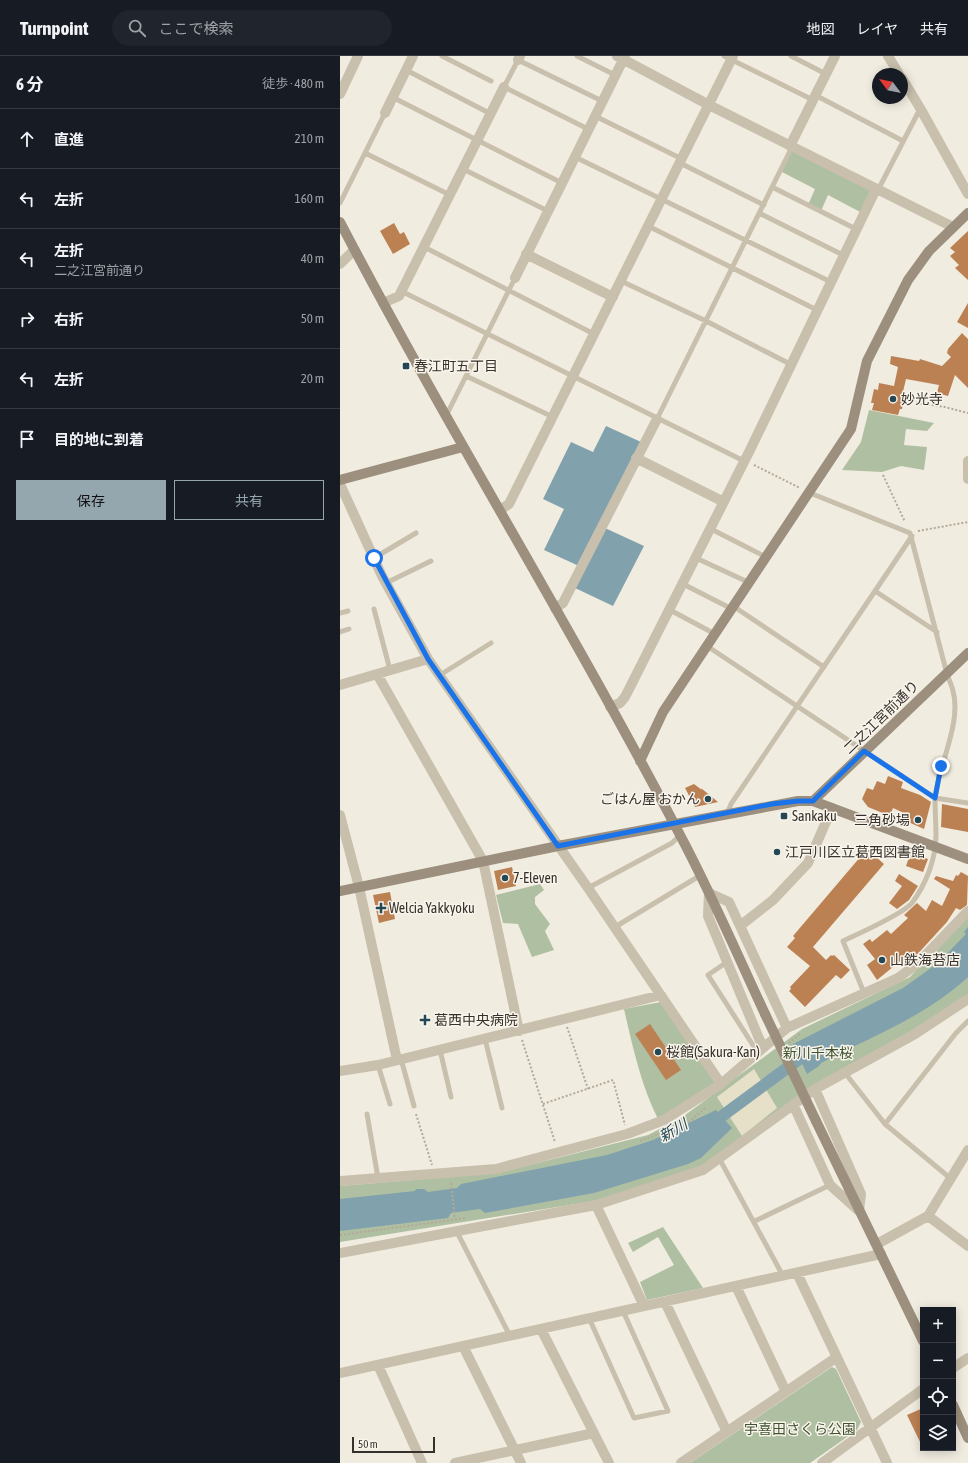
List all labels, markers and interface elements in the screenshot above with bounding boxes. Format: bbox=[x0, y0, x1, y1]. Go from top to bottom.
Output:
search box bbox=[112, 10, 392, 46]
text: Turnpoint bbox=[20, 17, 88, 39]
icon: search bbox=[126, 17, 148, 39]
text: ここで検索 bbox=[158, 20, 233, 37]
text: 地図 bbox=[806, 21, 834, 37]
text: レイヤ bbox=[856, 21, 898, 37]
text: 共有 bbox=[920, 21, 948, 37]
north arrow bbox=[872, 68, 908, 104]
text: 6 分 bbox=[16, 74, 43, 94]
text: 徒歩 · 480 m bbox=[262, 76, 324, 91]
icon: ahead bbox=[16, 128, 38, 150]
text: 直進 bbox=[54, 131, 84, 148]
text: 210 m bbox=[295, 131, 324, 146]
icon: left bbox=[16, 188, 38, 210]
text: 左折 bbox=[54, 191, 84, 208]
text: 160 m bbox=[295, 191, 324, 206]
text: 左折 bbox=[54, 242, 84, 259]
icon: left bbox=[16, 248, 38, 270]
text: 40 m bbox=[301, 251, 324, 266]
text: 二之江宮前通り bbox=[54, 263, 145, 278]
icon: right bbox=[16, 308, 38, 330]
text: 右折 bbox=[54, 311, 84, 328]
text: 50 m bbox=[301, 311, 324, 326]
place label: 春江町五丁目 bbox=[414, 358, 498, 374]
marker: 春江町五丁目 bbox=[401, 361, 411, 371]
icon: left bbox=[16, 368, 38, 390]
text: 左折 bbox=[54, 371, 84, 388]
text: 20 m bbox=[301, 371, 324, 386]
place label: 妙光寺 bbox=[901, 391, 943, 407]
marker: 妙光寺 bbox=[888, 394, 898, 404]
icon: arrive bbox=[16, 428, 38, 450]
text: 目的地に到着 bbox=[54, 431, 144, 448]
button: 保存 bbox=[16, 480, 166, 520]
button: 共有 bbox=[174, 480, 324, 520]
route start bbox=[365, 549, 383, 567]
street label: 二之江宮前通り bbox=[840, 677, 922, 757]
route end bbox=[932, 757, 950, 775]
place label: ごはん屋 おかん bbox=[600, 791, 700, 807]
marker: ごはん屋 おかん bbox=[703, 794, 713, 804]
place label: Sankaku bbox=[792, 808, 837, 824]
marker: Sankaku bbox=[779, 811, 789, 821]
place label: 三角砂場 bbox=[854, 812, 910, 828]
marker: 三角砂場 bbox=[913, 815, 923, 825]
place label: 江戸川区立葛西図書館 bbox=[785, 844, 925, 860]
marker: 江戸川区立葛西図書館 bbox=[772, 847, 782, 857]
place label: 7-Eleven bbox=[513, 870, 558, 886]
marker: 7-Eleven bbox=[500, 873, 510, 883]
place label: Welcia Yakkyoku bbox=[389, 900, 475, 916]
marker: Welcia Yakkyoku bbox=[376, 903, 386, 913]
place label: 山鉄海苔店 bbox=[890, 952, 960, 968]
marker: 山鉄海苔店 bbox=[877, 955, 887, 965]
place label: 葛西中央病院 bbox=[434, 1012, 518, 1028]
marker: 葛西中央病院 bbox=[419, 1014, 431, 1026]
place label: 桜館(Sakura-Kan) bbox=[666, 1044, 760, 1060]
park label: 新川千本桜 bbox=[783, 1045, 853, 1061]
marker: 桜館(Sakura-Kan) bbox=[653, 1047, 663, 1057]
water label: 新川 bbox=[656, 1114, 692, 1145]
map controls bbox=[920, 1307, 956, 1451]
button: + bbox=[920, 1307, 956, 1343]
button: − bbox=[920, 1343, 956, 1379]
button: locate bbox=[920, 1379, 956, 1415]
button: layers bbox=[920, 1415, 956, 1451]
park label: 宇喜田さくら公園 bbox=[744, 1421, 856, 1437]
scale bar bbox=[352, 1435, 435, 1454]
text: 50 m bbox=[358, 1438, 378, 1450]

